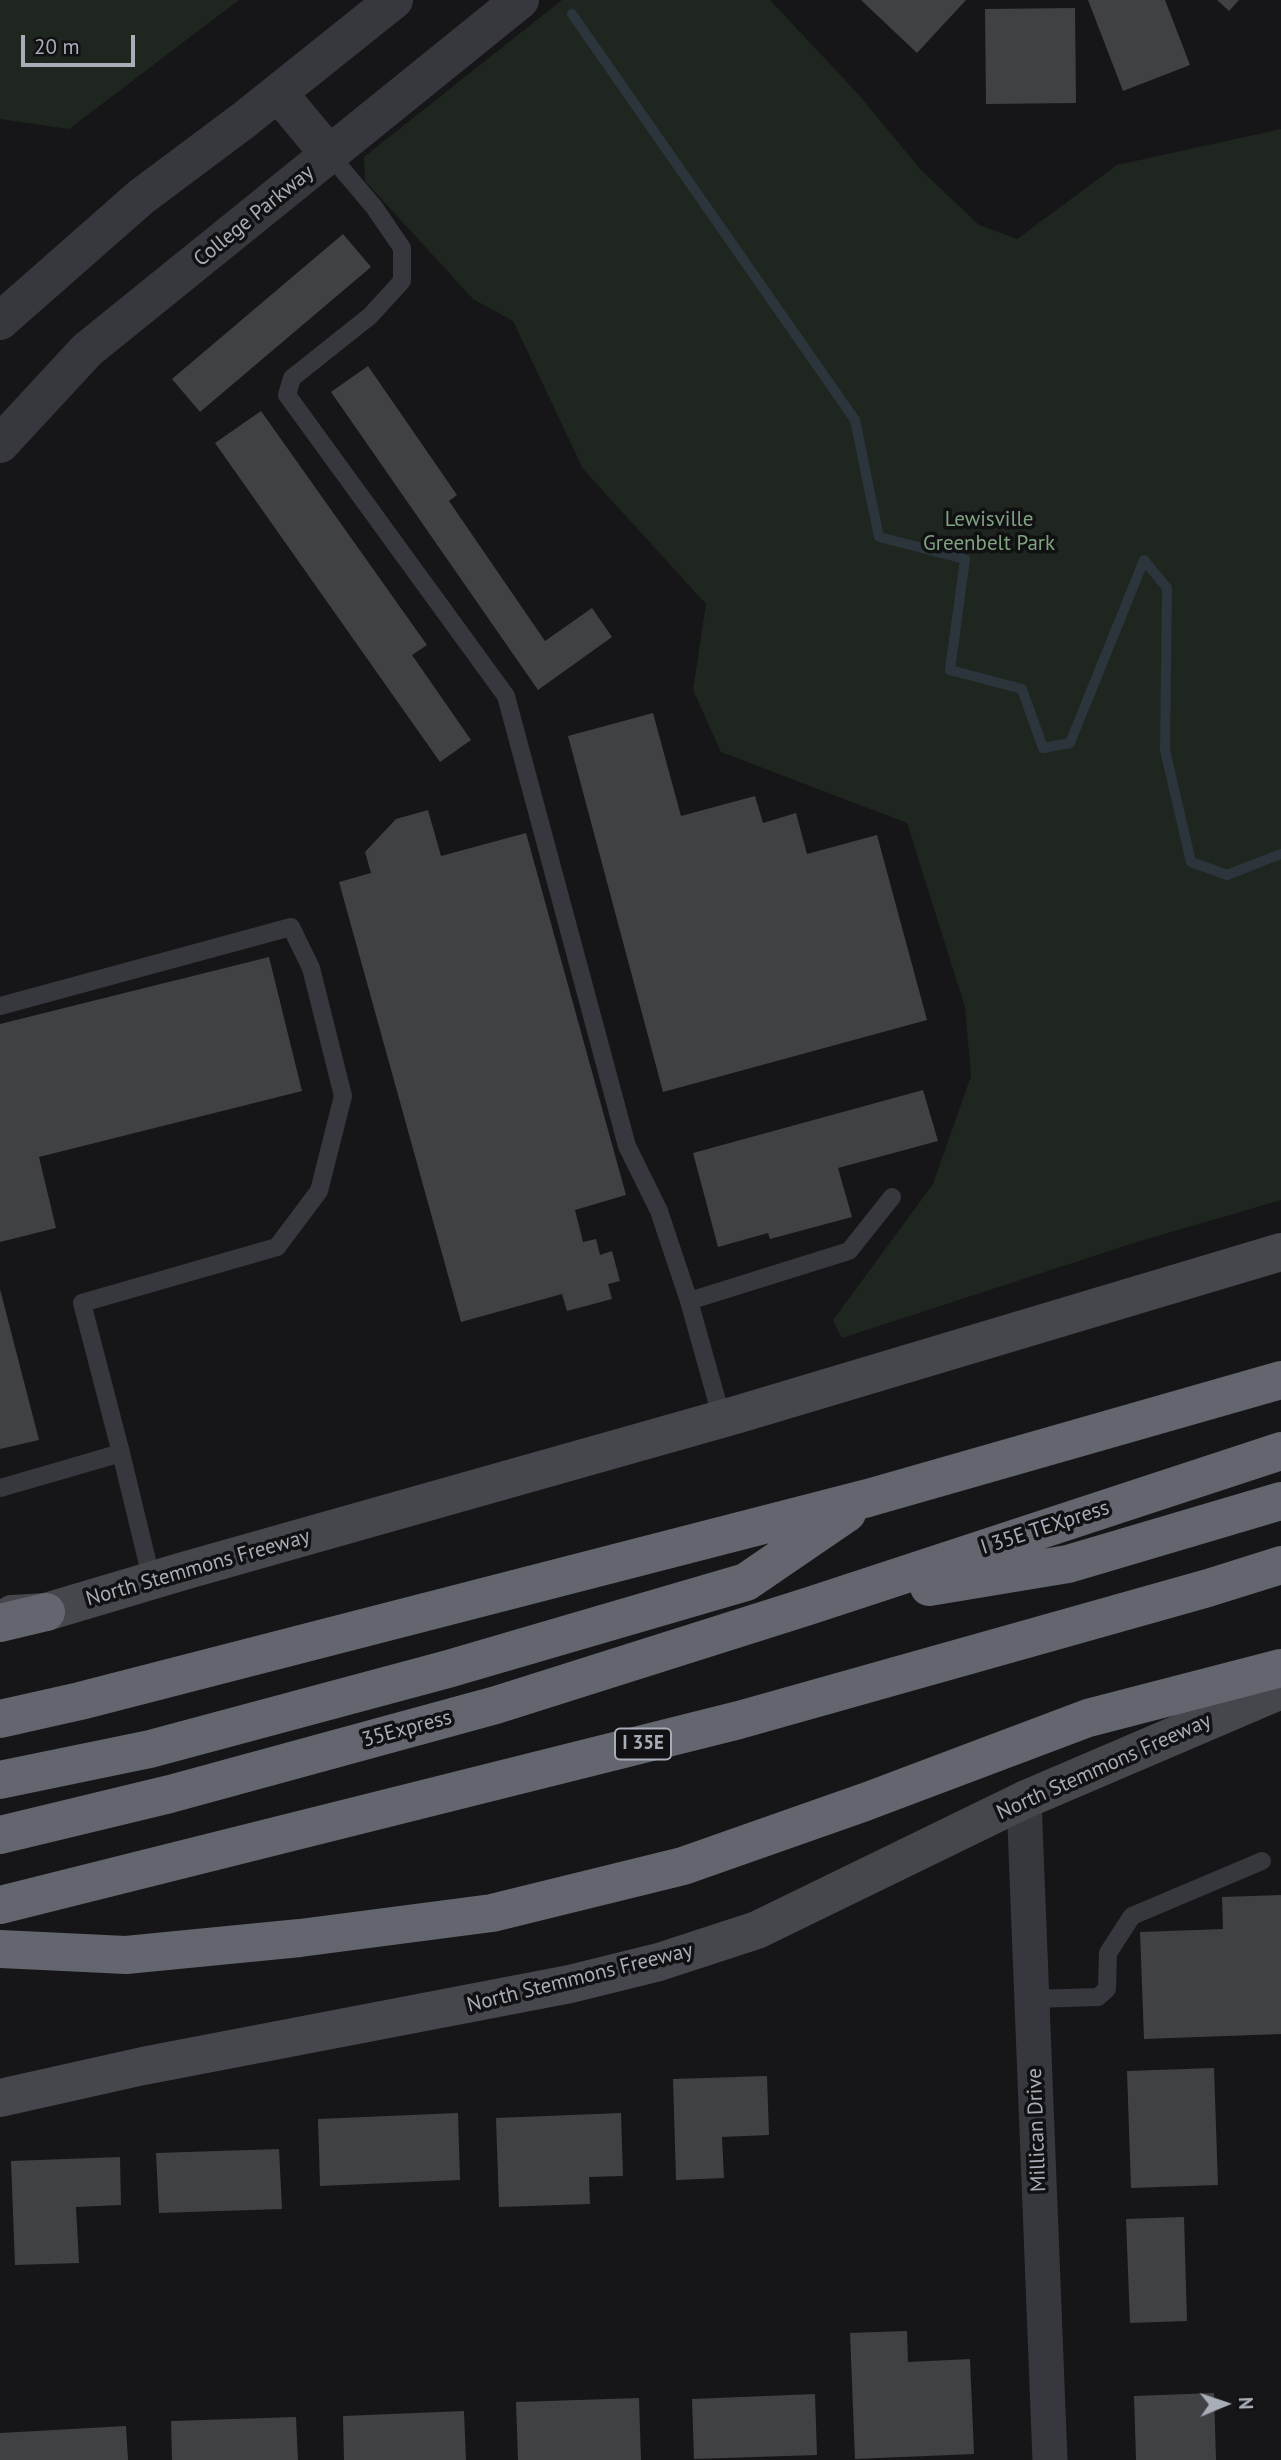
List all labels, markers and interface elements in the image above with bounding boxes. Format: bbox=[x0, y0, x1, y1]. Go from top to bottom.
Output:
scale bar bbox=[24, 21, 138, 65]
text: 20 m bbox=[34, 33, 80, 60]
street label: College Parkway bbox=[189, 160, 319, 272]
park label: Lewisville Greenbelt Park bbox=[923, 507, 1055, 557]
street label: I 35E TEXpress bbox=[978, 1495, 1112, 1561]
street label: North Stemmons Freeway bbox=[83, 1524, 313, 1612]
street label: 35Express bbox=[359, 1705, 455, 1753]
street label: North Stemmons Freeway bbox=[993, 1708, 1215, 1826]
road number: I 35E bbox=[615, 1728, 671, 1760]
street label: North Stemmons Freeway bbox=[464, 1938, 696, 2018]
street label: Millican Drive bbox=[1022, 2068, 1052, 2192]
north arrow bbox=[1190, 2369, 1260, 2439]
text: N bbox=[1234, 2397, 1258, 2410]

